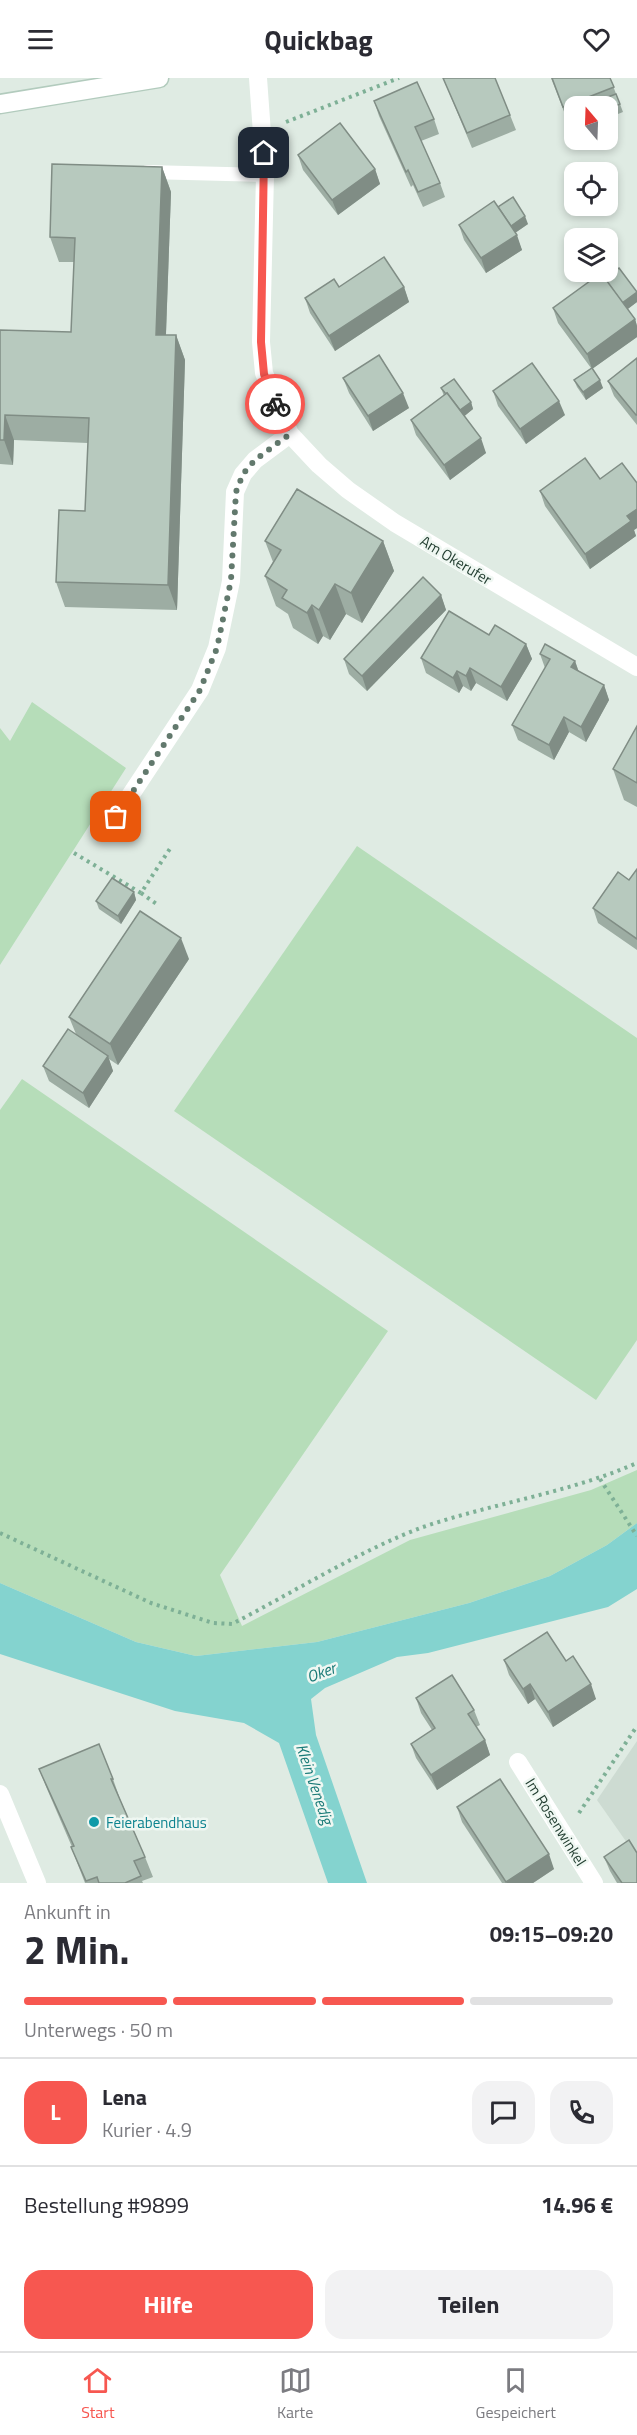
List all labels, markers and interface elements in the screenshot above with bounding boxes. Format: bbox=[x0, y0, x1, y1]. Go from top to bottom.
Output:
text: Quickbag bbox=[264, 19, 373, 60]
icon: menu bbox=[24, 23, 57, 56]
icon: heart bbox=[580, 23, 613, 56]
north arrow bbox=[564, 96, 618, 150]
map controls bbox=[564, 96, 618, 282]
pin bbox=[238, 127, 289, 178]
icon: home bbox=[247, 136, 280, 169]
button: locate bbox=[564, 162, 618, 216]
button: layers bbox=[564, 228, 618, 282]
courier bbox=[245, 374, 305, 434]
icon: bike bbox=[259, 388, 292, 421]
street label: Am Okerufer bbox=[416, 530, 496, 590]
pin bbox=[90, 791, 141, 842]
icon: bag bbox=[99, 800, 132, 833]
water label: Oker bbox=[303, 1655, 341, 1688]
water label: Klein Venedig bbox=[290, 1741, 341, 1830]
street label: Im Rosenwinkel bbox=[520, 1774, 592, 1870]
place label: Feierabendhaus bbox=[106, 1811, 207, 1834]
marker: Feierabendhaus bbox=[87, 1815, 101, 1829]
text: Ankunft in bbox=[24, 1896, 111, 1927]
text: 09:15–09:20 bbox=[490, 1917, 613, 1951]
text: 2 Min. bbox=[24, 1920, 130, 1979]
text: Unterwegs · 50 m bbox=[24, 2014, 173, 2045]
text: Lena bbox=[102, 2080, 147, 2114]
button: chat bbox=[472, 2081, 535, 2144]
button: phone bbox=[550, 2081, 613, 2144]
text: L bbox=[50, 2095, 61, 2129]
text: Kurier · 4.9 bbox=[102, 2114, 192, 2145]
text: Bestellung #9899 bbox=[24, 2188, 189, 2222]
text: 14.96 € bbox=[541, 2188, 613, 2222]
button: Hilfe bbox=[24, 2270, 313, 2339]
button: Teilen bbox=[325, 2270, 613, 2339]
tab: Start bbox=[81, 2364, 115, 2424]
tab: Karte bbox=[277, 2364, 313, 2424]
tab: Gespeichert bbox=[476, 2364, 556, 2424]

